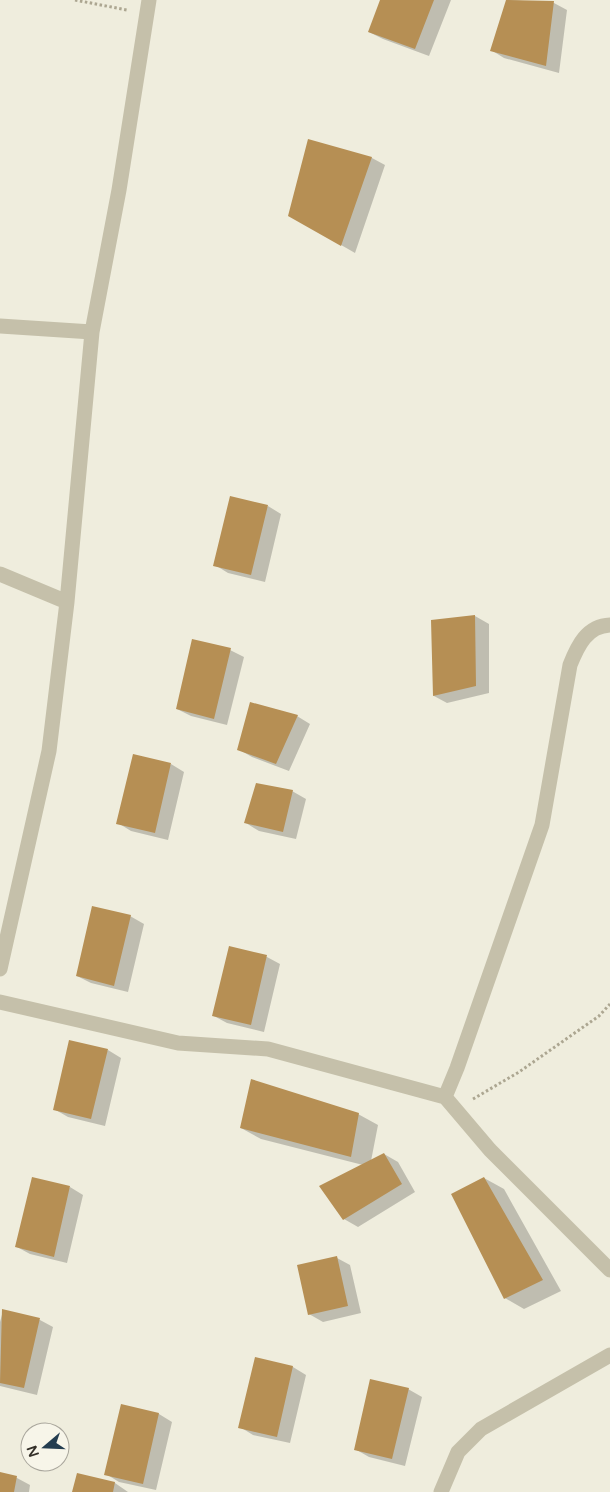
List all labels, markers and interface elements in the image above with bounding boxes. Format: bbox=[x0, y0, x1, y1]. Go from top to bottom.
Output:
north arrow bbox=[20, 1422, 70, 1472]
text: N bbox=[23, 1443, 43, 1459]

